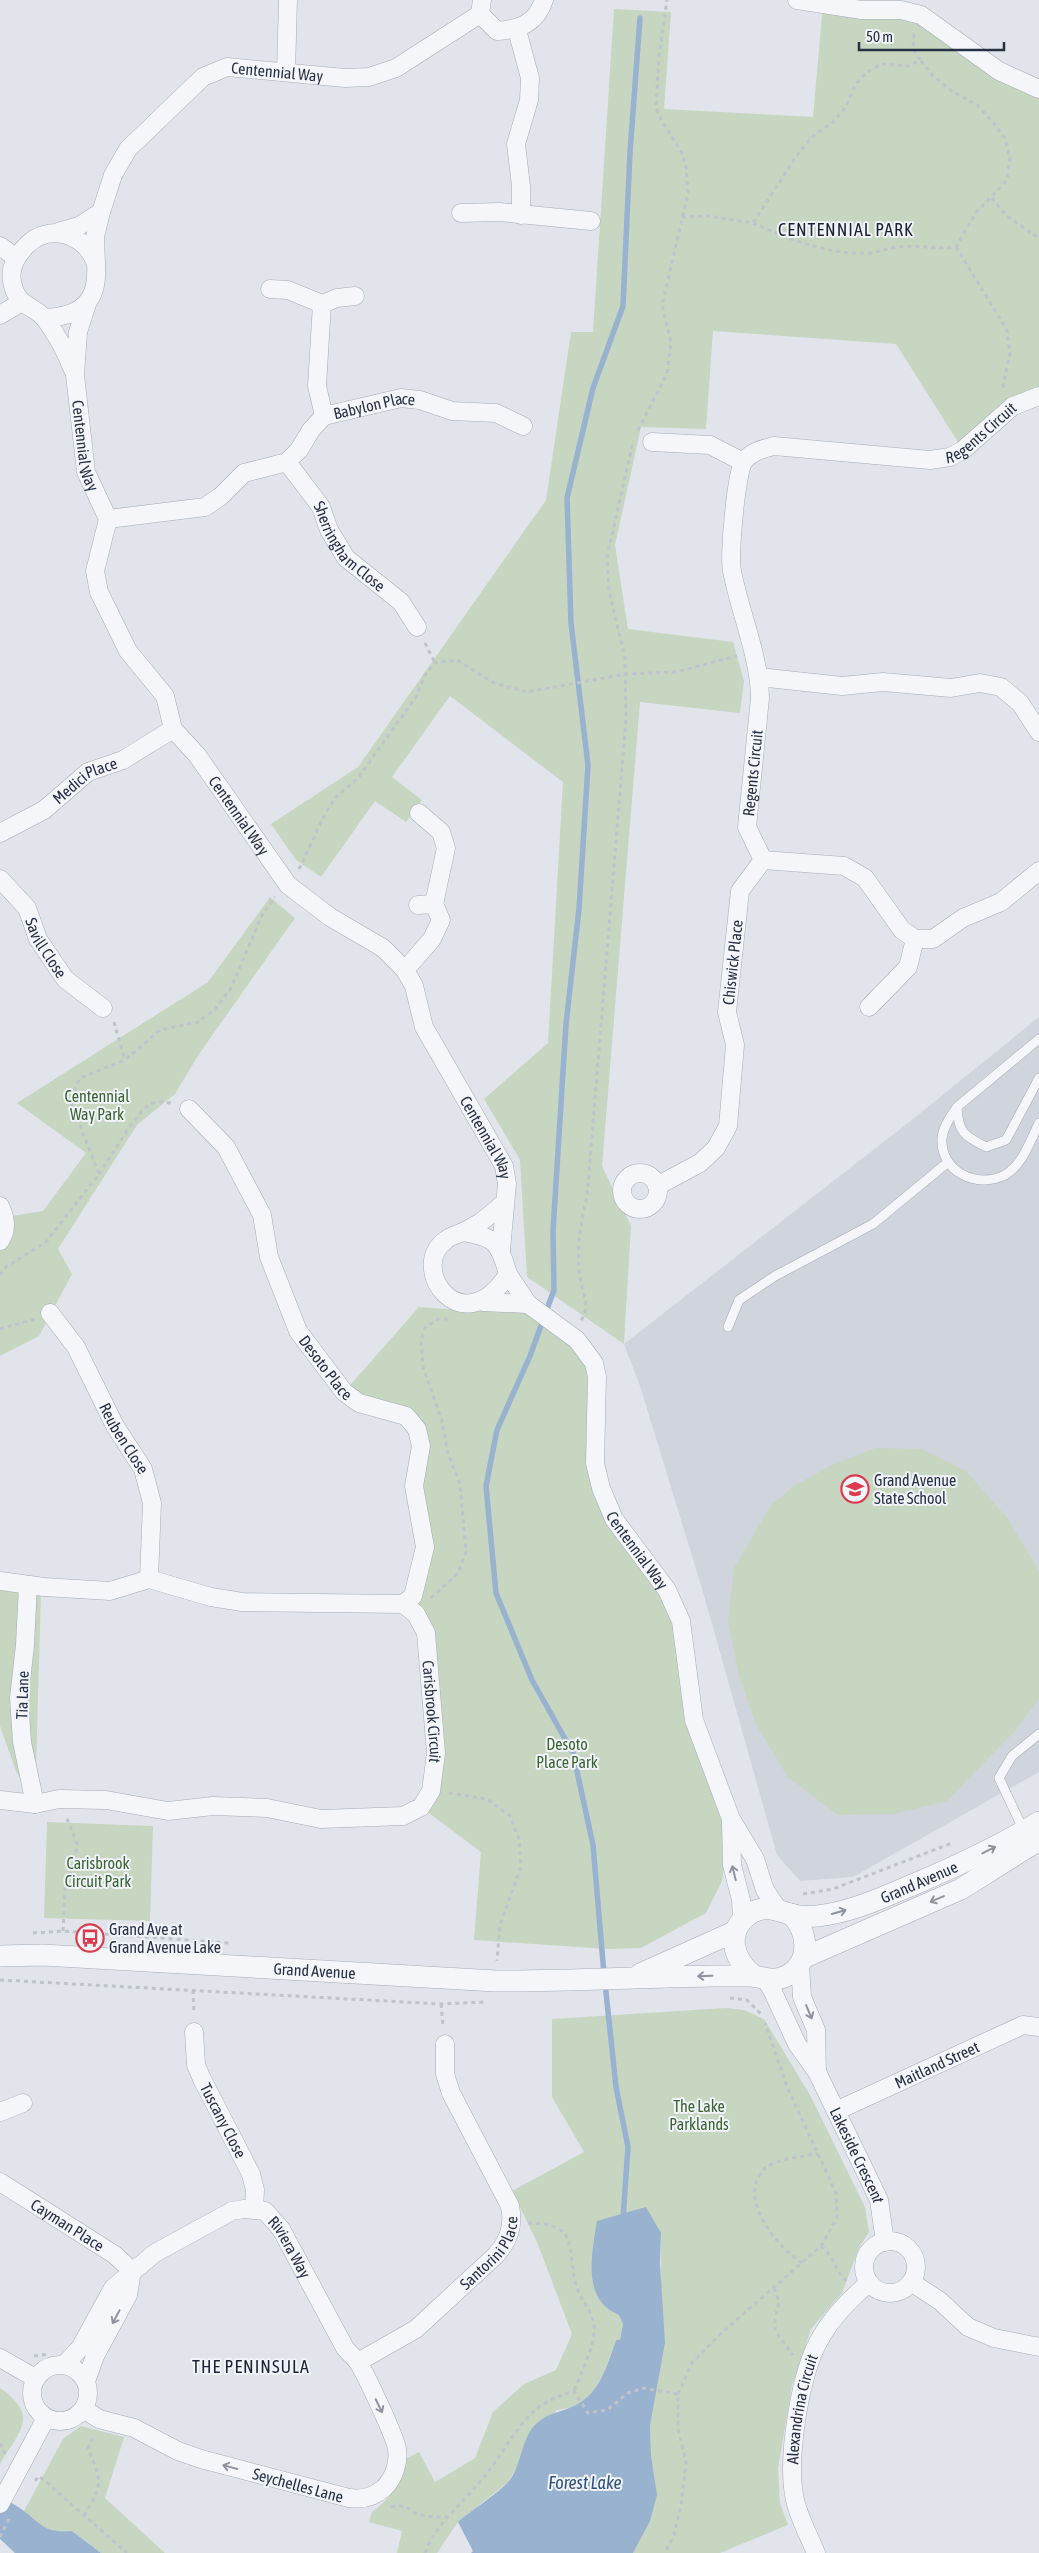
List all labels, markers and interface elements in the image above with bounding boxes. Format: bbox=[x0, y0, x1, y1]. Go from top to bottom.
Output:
scale bar bbox=[859, 20, 1004, 52]
text: 50 m bbox=[866, 28, 893, 45]
street label: Centennial Way bbox=[230, 58, 324, 86]
district label: CENTENNIAL PARK bbox=[778, 219, 914, 240]
street label: Babylon Place bbox=[332, 389, 416, 423]
street label: Regents Circuit bbox=[944, 398, 1020, 467]
street label: Centennial Way bbox=[69, 399, 103, 495]
street label: Sherringham Close bbox=[310, 497, 389, 595]
street label: Regents Circuit bbox=[739, 728, 766, 817]
street label: Medici Place bbox=[49, 754, 119, 807]
street label: Centennial Way bbox=[205, 772, 273, 859]
street label: Savill Close bbox=[22, 915, 71, 981]
street label: Chiswick Place bbox=[719, 919, 746, 1006]
park label: Centennial Way Park bbox=[65, 1087, 130, 1124]
street label: Centennial Way bbox=[457, 1093, 515, 1181]
street label: Desoto Place bbox=[296, 1332, 356, 1404]
street label: Reuben Close bbox=[96, 1400, 152, 1477]
place label: Grand Avenue State School bbox=[874, 1471, 956, 1507]
school or university icon: Grand Avenue State School bbox=[840, 1474, 870, 1504]
street label: Centennial Way bbox=[603, 1509, 672, 1593]
street label: Carisbrook Circuit bbox=[419, 1660, 445, 1764]
street label: Tia Lane bbox=[12, 1670, 32, 1720]
park label: Desoto Place Park bbox=[536, 1735, 598, 1771]
one-way arrow bbox=[981, 1845, 996, 1854]
park label: Carisbrook Circuit Park bbox=[65, 1854, 131, 1890]
street label: Grand Avenue bbox=[878, 1857, 960, 1906]
one-way arrow bbox=[729, 1865, 739, 1881]
one-way arrow bbox=[929, 1895, 945, 1904]
one-way arrow bbox=[831, 1906, 847, 1916]
place label: Grand Ave at Grand Avenue Lake bbox=[109, 1920, 221, 1956]
bus stop icon: Grand Ave at Grand Avenue Lake bbox=[75, 1923, 105, 1953]
street label: Grand Avenue bbox=[273, 1959, 356, 1982]
one-way arrow bbox=[697, 1972, 713, 1981]
one-way arrow bbox=[804, 2004, 814, 2019]
street label: Maitland Street bbox=[892, 2037, 982, 2092]
street label: Tuscany Close bbox=[197, 2080, 250, 2161]
park label: The Lake Parklands bbox=[669, 2097, 729, 2133]
street label: Lakeside Crescent bbox=[826, 2104, 888, 2204]
street label: Cayman Place bbox=[28, 2195, 107, 2255]
street label: Riviera Way bbox=[265, 2212, 315, 2282]
street label: Santorini Place bbox=[456, 2216, 520, 2293]
one-way arrow bbox=[111, 2309, 121, 2324]
street label: Alexandrina Circuit bbox=[783, 2351, 821, 2465]
district label: THE PENINSULA bbox=[192, 2356, 310, 2377]
one-way arrow bbox=[374, 2399, 384, 2414]
one-way arrow bbox=[223, 2462, 239, 2471]
street label: Seychelles Lane bbox=[250, 2464, 345, 2507]
water label: Forest Lake bbox=[548, 2472, 622, 2493]

